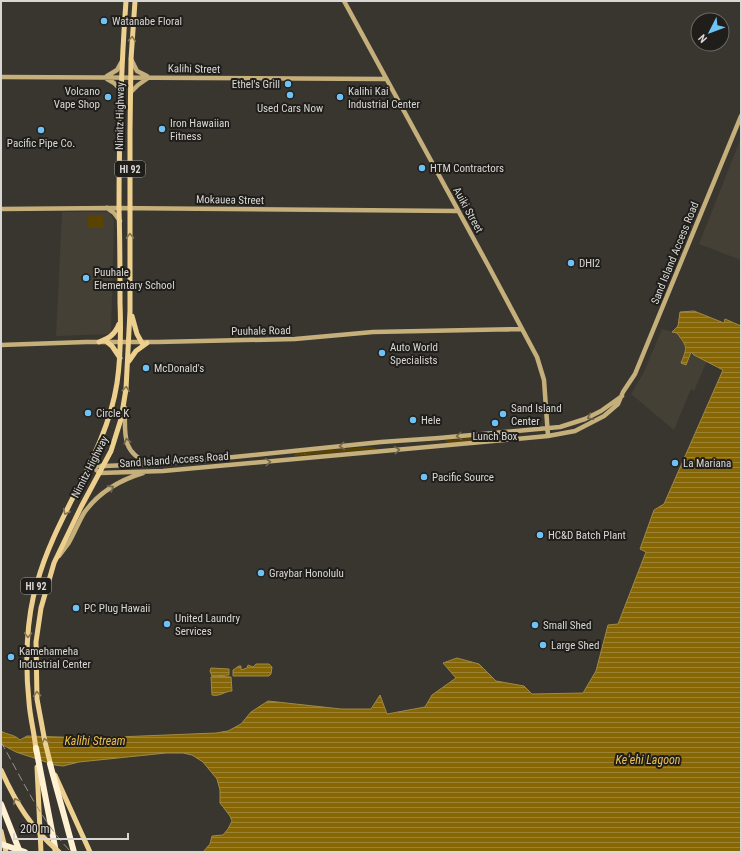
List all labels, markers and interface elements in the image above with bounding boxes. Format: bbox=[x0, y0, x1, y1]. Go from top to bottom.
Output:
north arrow bbox=[690, 12, 730, 52]
place label: Watanabe Floral bbox=[112, 15, 182, 28]
marker: Watanabe Floral bbox=[99, 16, 109, 26]
text: N bbox=[696, 31, 710, 45]
one-way arrow bbox=[128, 36, 137, 42]
street label: Kalihi Street bbox=[168, 62, 220, 76]
place label: Ethel's Grill bbox=[232, 78, 280, 91]
marker: Ethel's Grill bbox=[283, 79, 293, 89]
street label: Nimitz Highway bbox=[113, 82, 127, 150]
place label: Volcano Vape Shop bbox=[54, 85, 100, 111]
place label: Kalihi Kai Industrial Center bbox=[348, 85, 420, 111]
marker: Used Cars Now bbox=[285, 90, 295, 100]
marker: Volcano Vape Shop bbox=[103, 92, 113, 102]
marker: Kalihi Kai Industrial Center bbox=[335, 92, 345, 102]
place label: Used Cars Now bbox=[257, 102, 323, 115]
place label: Iron Hawaiian Fitness bbox=[170, 117, 230, 143]
marker: Iron Hawaiian Fitness bbox=[157, 124, 167, 134]
marker: Pacific Pipe Co. bbox=[36, 125, 46, 135]
place label: Pacific Pipe Co. bbox=[7, 137, 75, 150]
road number: HI 92 bbox=[115, 161, 145, 177]
place label: HTM Contractors bbox=[430, 162, 504, 175]
marker: HTM Contractors bbox=[417, 163, 427, 173]
street label: Auiki Street bbox=[450, 185, 486, 235]
street label: Mokauea Street bbox=[196, 193, 264, 207]
street label: Sand Island Access Road bbox=[648, 200, 702, 306]
one-way arrow bbox=[126, 233, 134, 239]
place label: DHI2 bbox=[579, 257, 600, 270]
marker: DHI2 bbox=[566, 258, 576, 268]
place label: Puuhale Elementary School bbox=[94, 266, 175, 292]
marker: Puuhale Elementary School bbox=[81, 273, 91, 283]
street label: Puuhale Road bbox=[231, 324, 291, 338]
place label: Auto World Specialists bbox=[390, 341, 438, 367]
marker: Auto World Specialists bbox=[377, 348, 387, 358]
place label: McDonald's bbox=[154, 362, 204, 375]
marker: McDonald's bbox=[141, 363, 151, 373]
one-way arrow bbox=[122, 386, 131, 392]
place label: Sand Island Center bbox=[511, 402, 562, 428]
place label: Circle K bbox=[96, 407, 129, 420]
marker: Circle K bbox=[83, 408, 93, 418]
marker: Sand Island Center bbox=[498, 409, 508, 419]
one-way arrow bbox=[587, 412, 594, 420]
place label: Hele bbox=[421, 414, 441, 427]
marker: Hele bbox=[408, 415, 418, 425]
marker: Lunch Box bbox=[490, 418, 500, 428]
place label: Lunch Box bbox=[473, 430, 518, 443]
one-way arrow bbox=[456, 432, 462, 441]
street label: Nimitz Highway bbox=[69, 433, 111, 500]
one-way arrow bbox=[123, 437, 131, 444]
one-way arrow bbox=[339, 441, 346, 450]
one-way arrow bbox=[394, 446, 400, 455]
street label: Sand Island Access Road bbox=[119, 450, 229, 470]
one-way arrow bbox=[265, 457, 271, 466]
place label: La Mariana bbox=[683, 457, 731, 470]
marker: La Mariana bbox=[670, 458, 680, 468]
place label: Pacific Source bbox=[432, 471, 494, 484]
marker: Pacific Source bbox=[419, 472, 429, 482]
one-way arrow bbox=[107, 485, 114, 493]
one-way arrow bbox=[63, 508, 71, 515]
place label: HC&D Batch Plant bbox=[548, 529, 626, 542]
marker: HC&D Batch Plant bbox=[535, 530, 545, 540]
place label: Graybar Honolulu bbox=[269, 567, 344, 580]
marker: Graybar Honolulu bbox=[256, 568, 266, 578]
road number: HI 92 bbox=[21, 578, 51, 594]
place label: PC Plug Hawaii bbox=[84, 602, 150, 615]
marker: PC Plug Hawaii bbox=[71, 603, 81, 613]
place label: United Laundry Services bbox=[175, 612, 240, 638]
marker: United Laundry Services bbox=[162, 619, 172, 629]
place label: Small Shed bbox=[543, 619, 591, 632]
marker: Small Shed bbox=[530, 620, 540, 630]
one-way arrow bbox=[24, 632, 32, 638]
place label: Large Shed bbox=[551, 639, 600, 652]
marker: Large Shed bbox=[538, 640, 548, 650]
place label: Kamehameha Industrial Center bbox=[19, 645, 91, 671]
marker: Kamehameha Industrial Center bbox=[6, 652, 16, 662]
one-way arrow bbox=[33, 691, 41, 697]
water label: Kalihi Stream bbox=[64, 734, 126, 748]
one-way arrow bbox=[41, 738, 49, 745]
water label: Keʻehi Lagoon bbox=[616, 753, 681, 767]
one-way arrow bbox=[14, 798, 21, 805]
scale bar bbox=[14, 815, 128, 841]
text: 200 m bbox=[20, 822, 50, 836]

